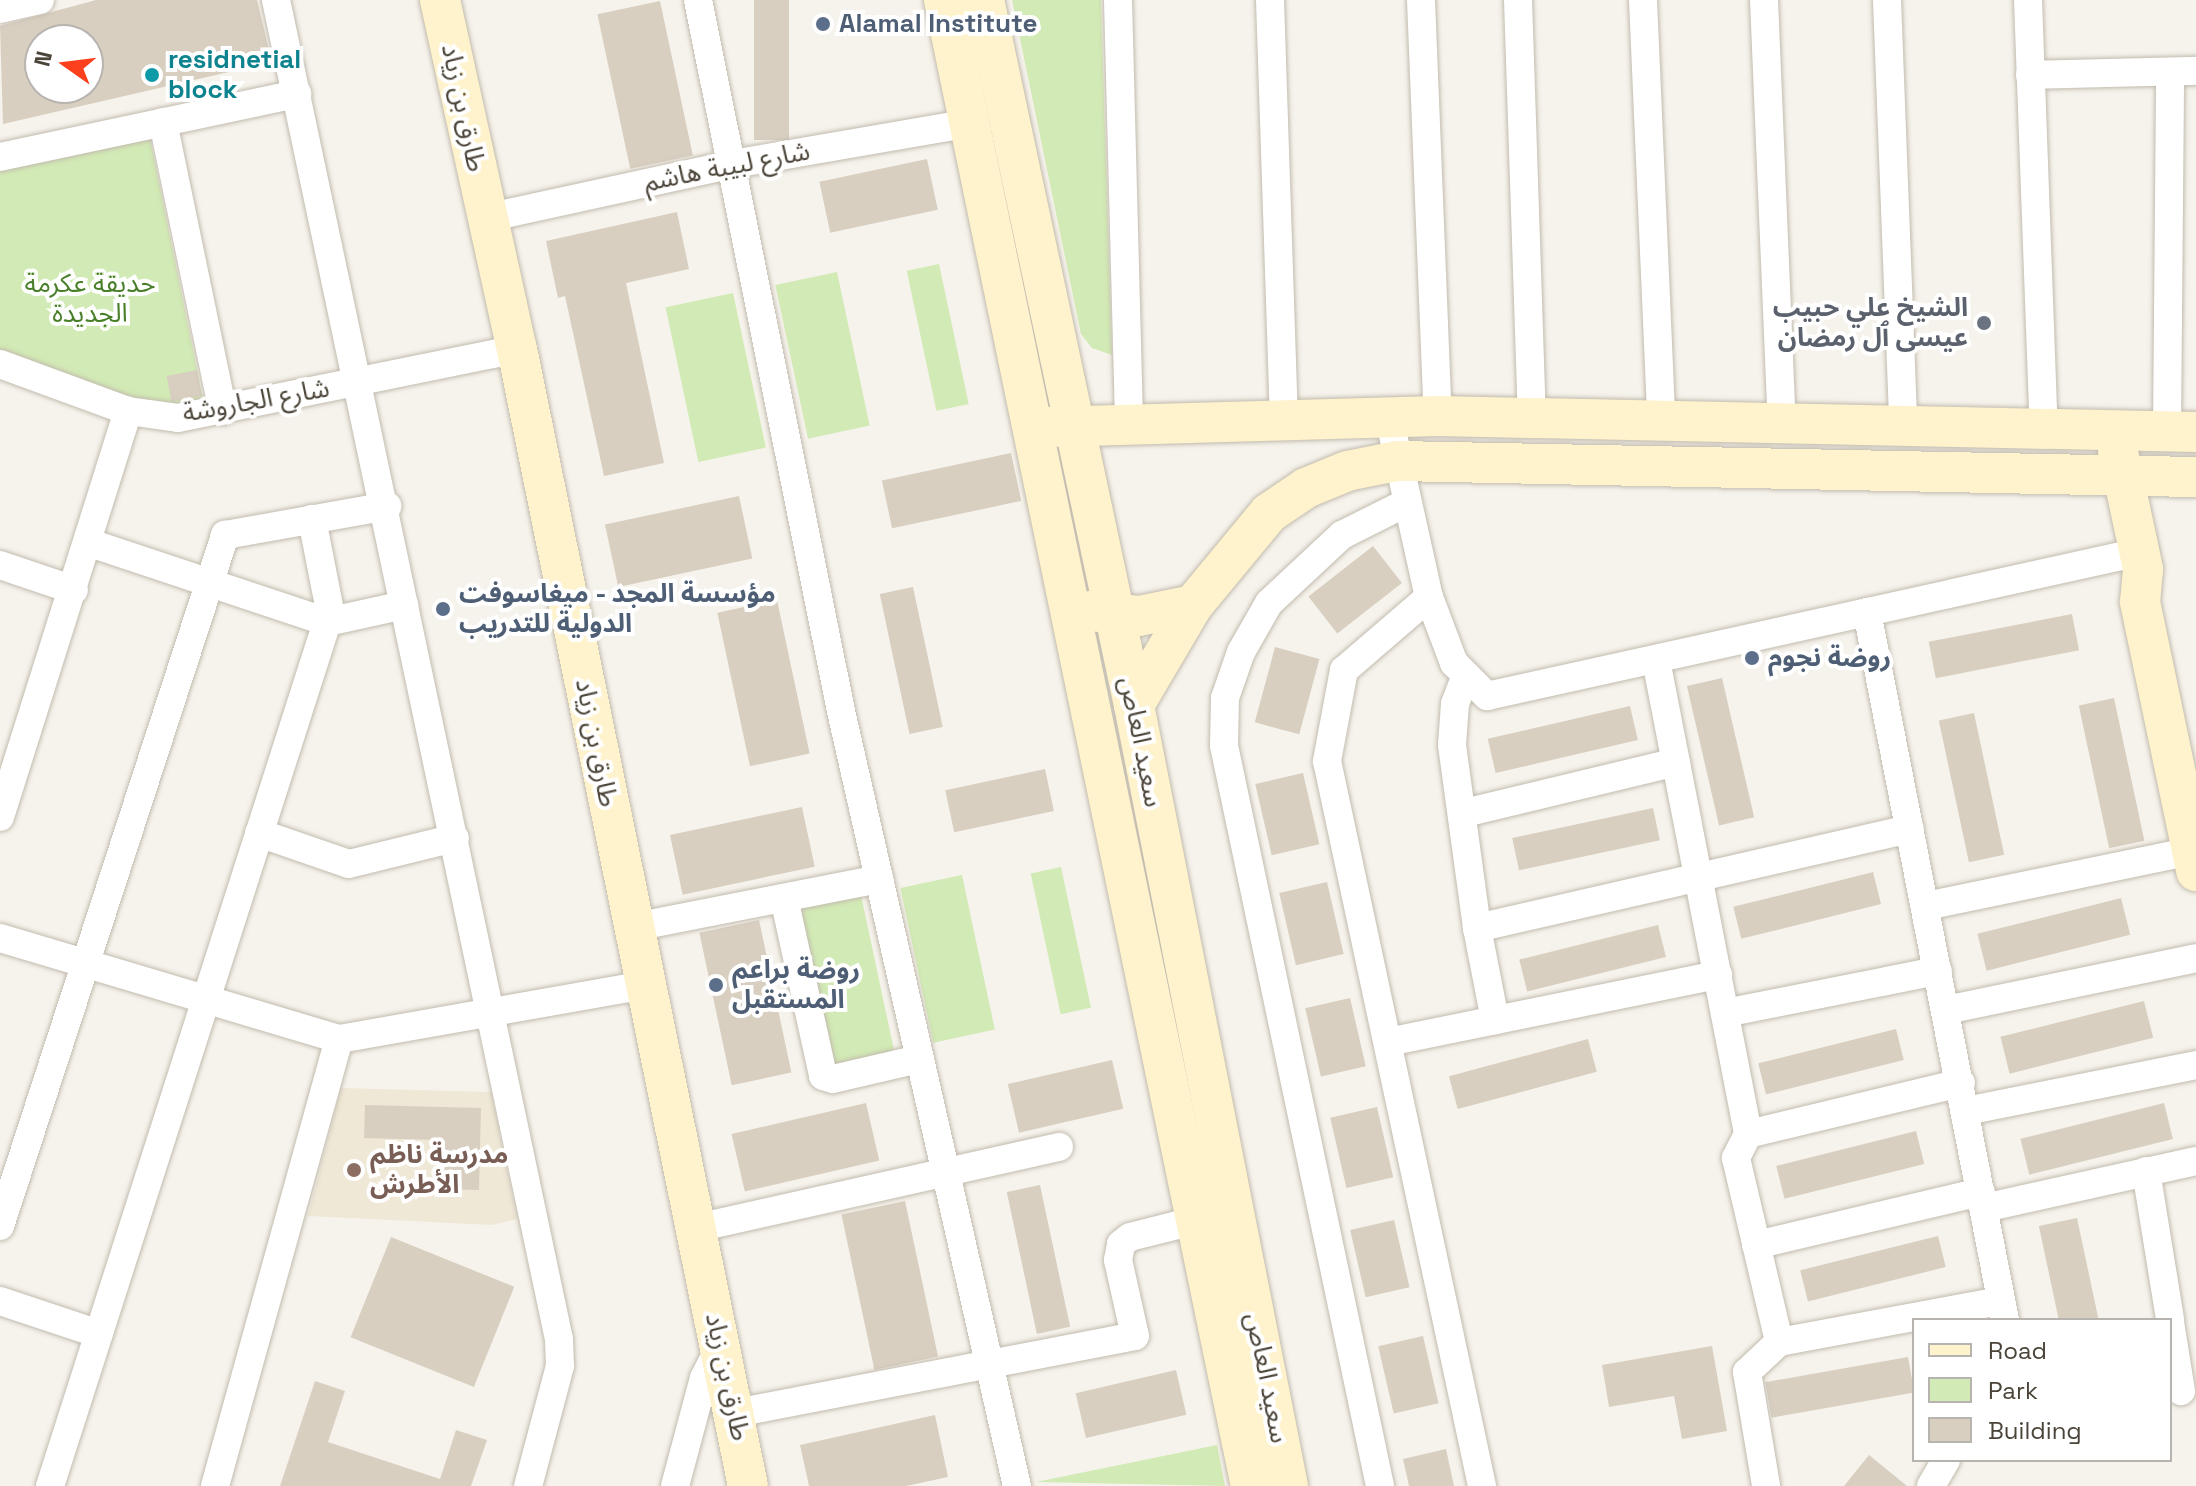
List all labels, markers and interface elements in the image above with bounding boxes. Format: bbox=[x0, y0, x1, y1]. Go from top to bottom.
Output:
place label: Alamal Institute bbox=[839, 8, 1037, 40]
marker: Alamal Institute bbox=[814, 15, 832, 33]
north arrow bbox=[24, 24, 104, 104]
street label: طارق بن زياد bbox=[434, 41, 492, 175]
place label: residnetial block bbox=[168, 44, 301, 106]
text: N bbox=[27, 48, 58, 69]
marker: residnetial block bbox=[143, 66, 161, 84]
street label: شارع لبيبة هاشم bbox=[641, 136, 813, 198]
park label: حديقة عكرمة الجديدة bbox=[25, 268, 155, 330]
place label: الشيخ علي حبيب عيسى ٱل رمضان bbox=[1773, 292, 1968, 354]
marker: الشيخ علي حبيب عيسى ٱل رمضان bbox=[1975, 314, 1993, 332]
street label: شارع الجاروشة bbox=[180, 373, 332, 429]
place label: مؤسسة المجد - ميغاسوفت الدولية للتدريب bbox=[459, 578, 777, 640]
marker: مؤسسة المجد - ميغاسوفت الدولية للتدريب bbox=[434, 600, 452, 618]
place label: روضة نجوم bbox=[1768, 642, 1891, 674]
marker: روضة نجوم bbox=[1743, 649, 1761, 667]
street label: سعيد العاص bbox=[1113, 674, 1169, 810]
street label: طارق بن زياد bbox=[568, 676, 624, 810]
place label: روضة براعم المستقبل bbox=[732, 954, 860, 1016]
marker: روضة براعم المستقبل bbox=[707, 976, 725, 994]
place label: مدرسة ناظم الأطرش bbox=[370, 1139, 508, 1200]
marker: مدرسة ناظم الأطرش bbox=[345, 1161, 363, 1179]
street label: طارق بن زياد bbox=[698, 1310, 756, 1444]
street label: سعيد العاص bbox=[1239, 1310, 1295, 1446]
legend bbox=[1912, 1318, 2172, 1462]
text: Road bbox=[1988, 1335, 2047, 1366]
text: Park bbox=[1988, 1375, 2038, 1406]
text: Building bbox=[1988, 1415, 2082, 1446]

